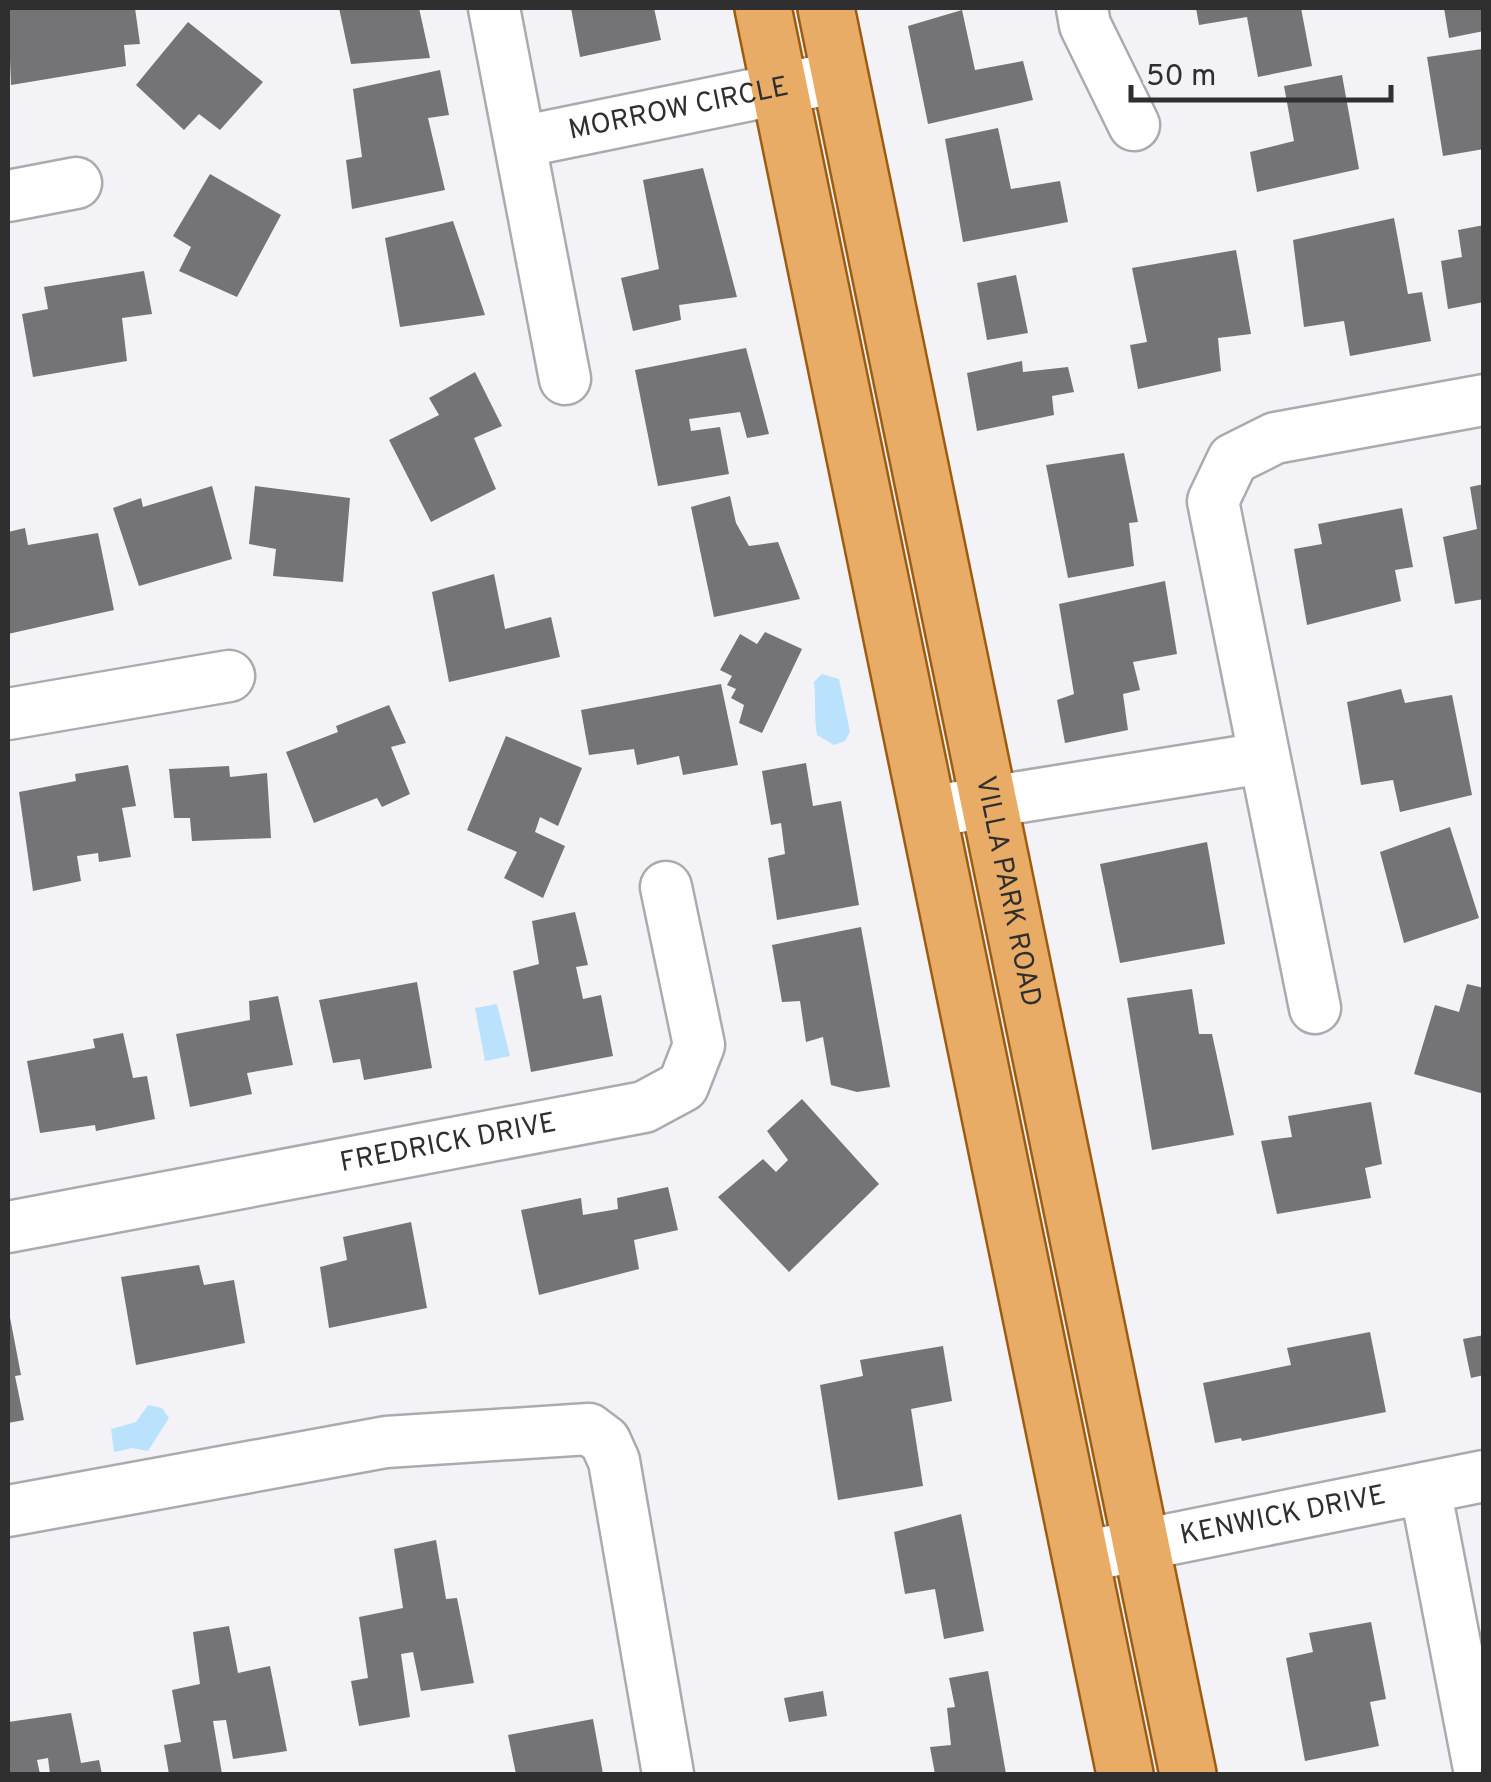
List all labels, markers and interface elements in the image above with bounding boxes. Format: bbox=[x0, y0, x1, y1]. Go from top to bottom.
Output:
scale bar bbox=[1131, 40, 1391, 102]
text: 50 m bbox=[1146, 59, 1216, 96]
street label: MORROW CIRCLE bbox=[566, 70, 792, 150]
street label: VILLA PARK ROAD bbox=[966, 773, 1048, 1010]
street label: FREDRICK DRIVE bbox=[337, 1106, 559, 1182]
street label: KENWICK DRIVE bbox=[1177, 1478, 1389, 1555]

